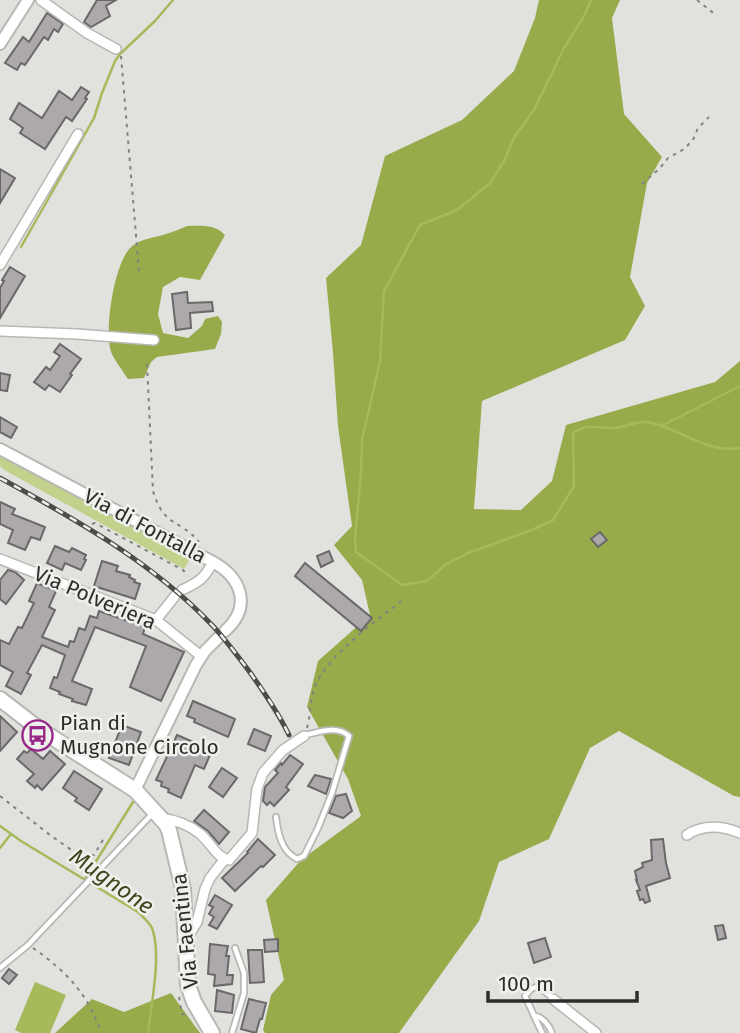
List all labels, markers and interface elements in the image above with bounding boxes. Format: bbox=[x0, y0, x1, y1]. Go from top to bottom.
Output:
street label: Via di Fontalla bbox=[79, 483, 211, 569]
street label: Via Polveriera bbox=[30, 561, 160, 635]
place label: Pian di Mugnone Circolo bbox=[60, 710, 219, 760]
bus stop icon: Pian di Mugnone Circolo bbox=[20, 718, 54, 752]
water label: Mugnone bbox=[65, 842, 160, 920]
street label: Via Faentina bbox=[166, 872, 204, 990]
scale bar bbox=[488, 960, 637, 1004]
text: 100 m bbox=[498, 971, 554, 997]

